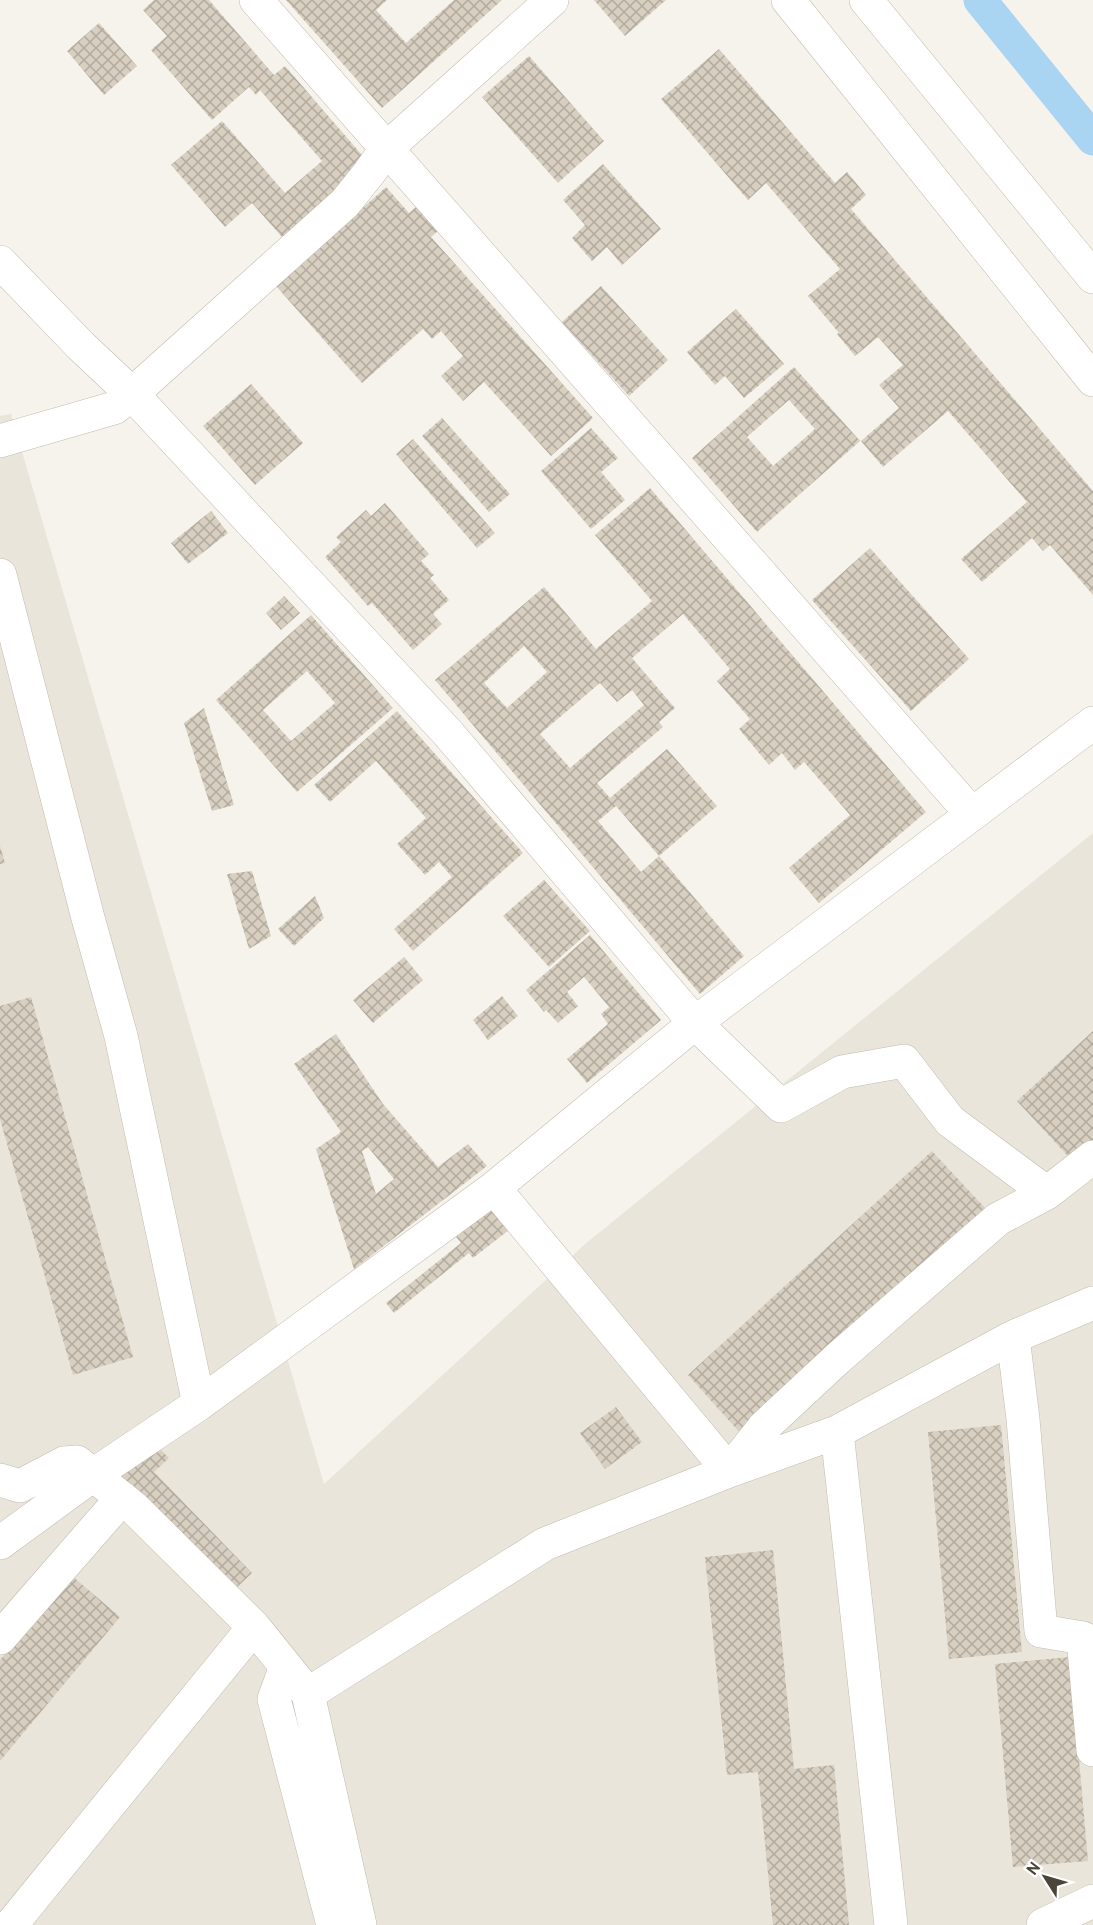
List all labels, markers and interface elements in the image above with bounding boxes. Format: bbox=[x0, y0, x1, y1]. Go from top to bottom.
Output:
north arrow bbox=[1015, 1847, 1075, 1907]
text: N bbox=[1023, 1859, 1046, 1880]

